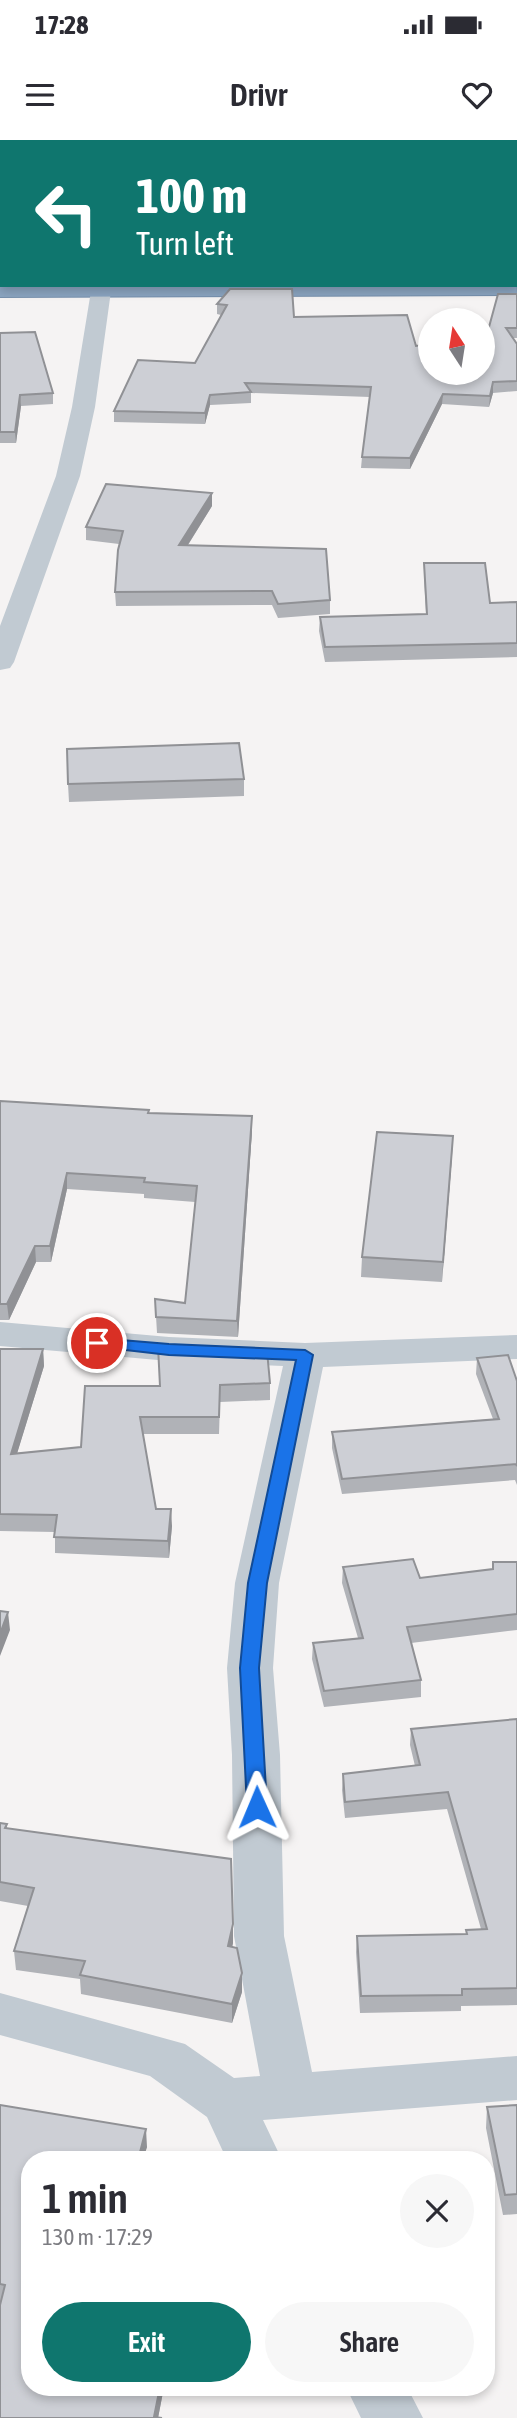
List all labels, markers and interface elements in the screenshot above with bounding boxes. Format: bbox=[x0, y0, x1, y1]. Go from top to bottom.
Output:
text: 17:28 bbox=[35, 10, 89, 40]
icon: menu bbox=[21, 76, 59, 114]
text: Drivr bbox=[230, 76, 287, 113]
icon: heart bbox=[458, 76, 496, 114]
text: 100 m bbox=[136, 167, 247, 223]
icon: left bbox=[21, 168, 112, 259]
text: Turn left bbox=[136, 225, 234, 262]
north arrow bbox=[418, 308, 495, 385]
map controls bbox=[418, 308, 495, 385]
pin bbox=[67, 1313, 127, 1373]
icon: arrive bbox=[78, 1324, 116, 1362]
position arrow bbox=[220, 1770, 294, 1844]
text: 1 min bbox=[42, 2174, 128, 2222]
button: close bbox=[400, 2174, 474, 2248]
text: 130 m · 17:29 bbox=[42, 2224, 153, 2250]
button: Exit bbox=[42, 2302, 251, 2382]
button: Share bbox=[265, 2302, 474, 2382]

